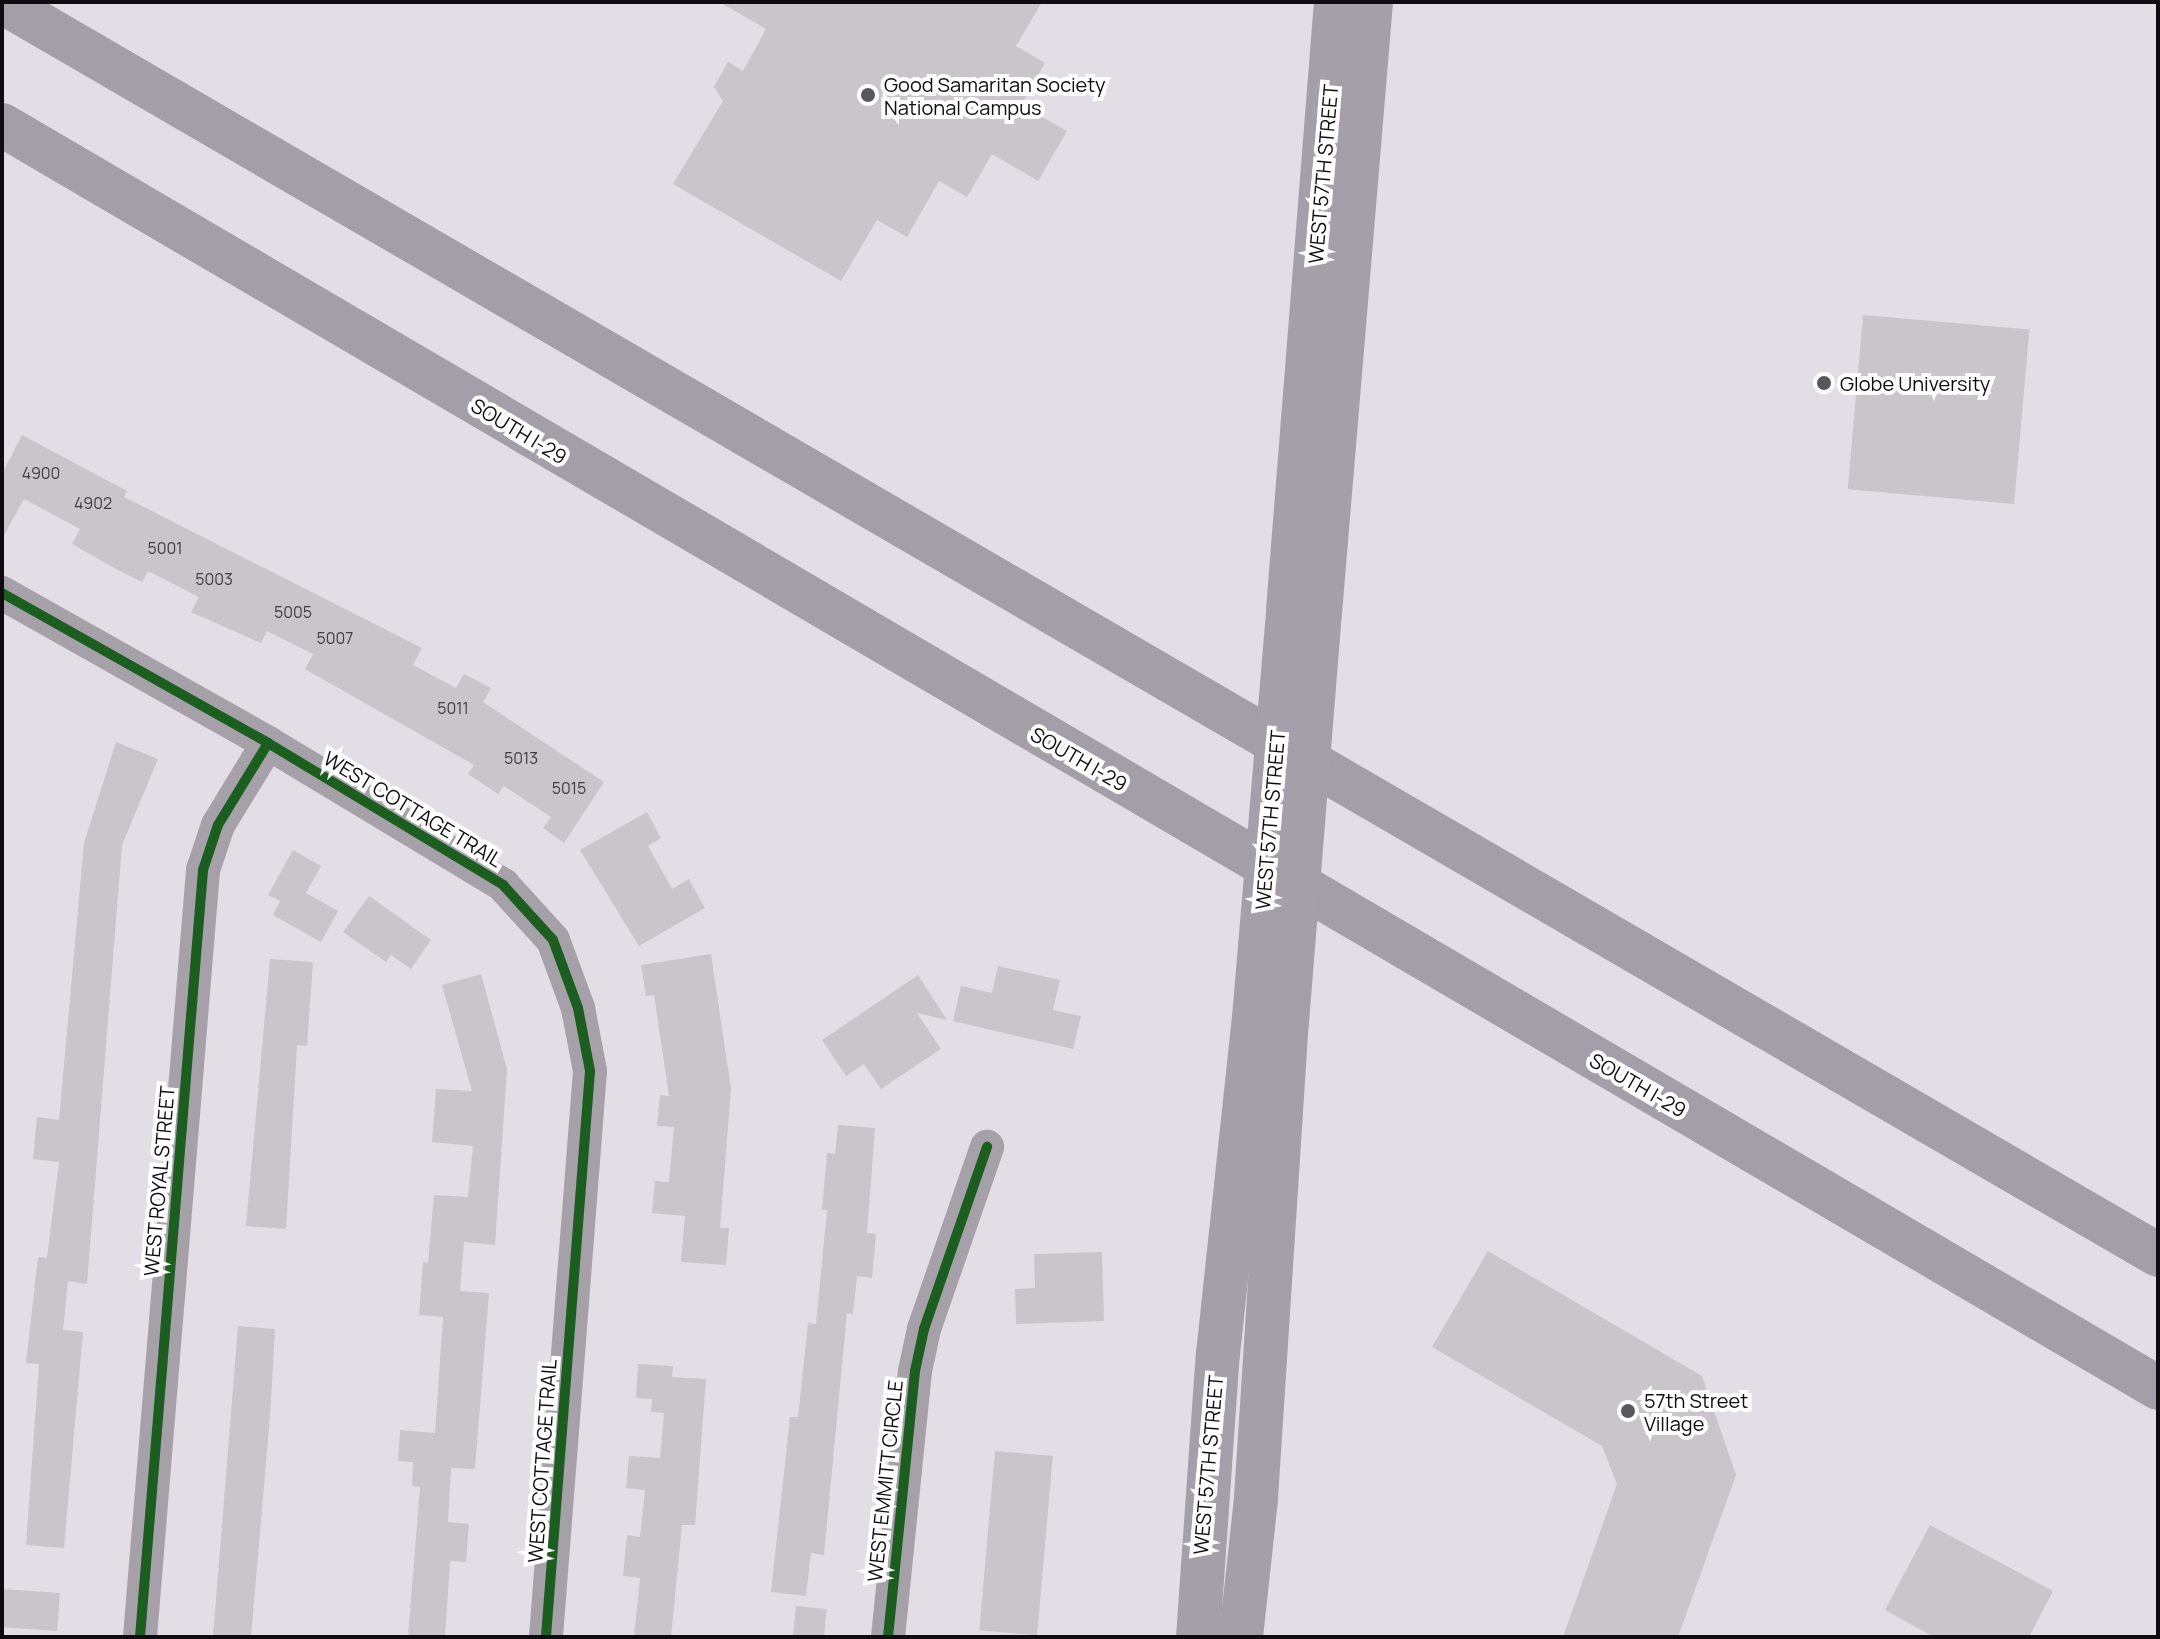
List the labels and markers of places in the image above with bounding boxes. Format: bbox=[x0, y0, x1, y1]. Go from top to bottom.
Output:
place label: Good Samaritan Society National Campus bbox=[884, 72, 1106, 119]
marker: Good Samaritan Society National Campus bbox=[859, 86, 877, 104]
place label: Globe University bbox=[1840, 371, 1990, 395]
marker: Globe University bbox=[1815, 374, 1833, 392]
place label: 57th Street Village bbox=[1644, 1388, 1748, 1435]
marker: 57th Street Village bbox=[1619, 1402, 1637, 1420]

